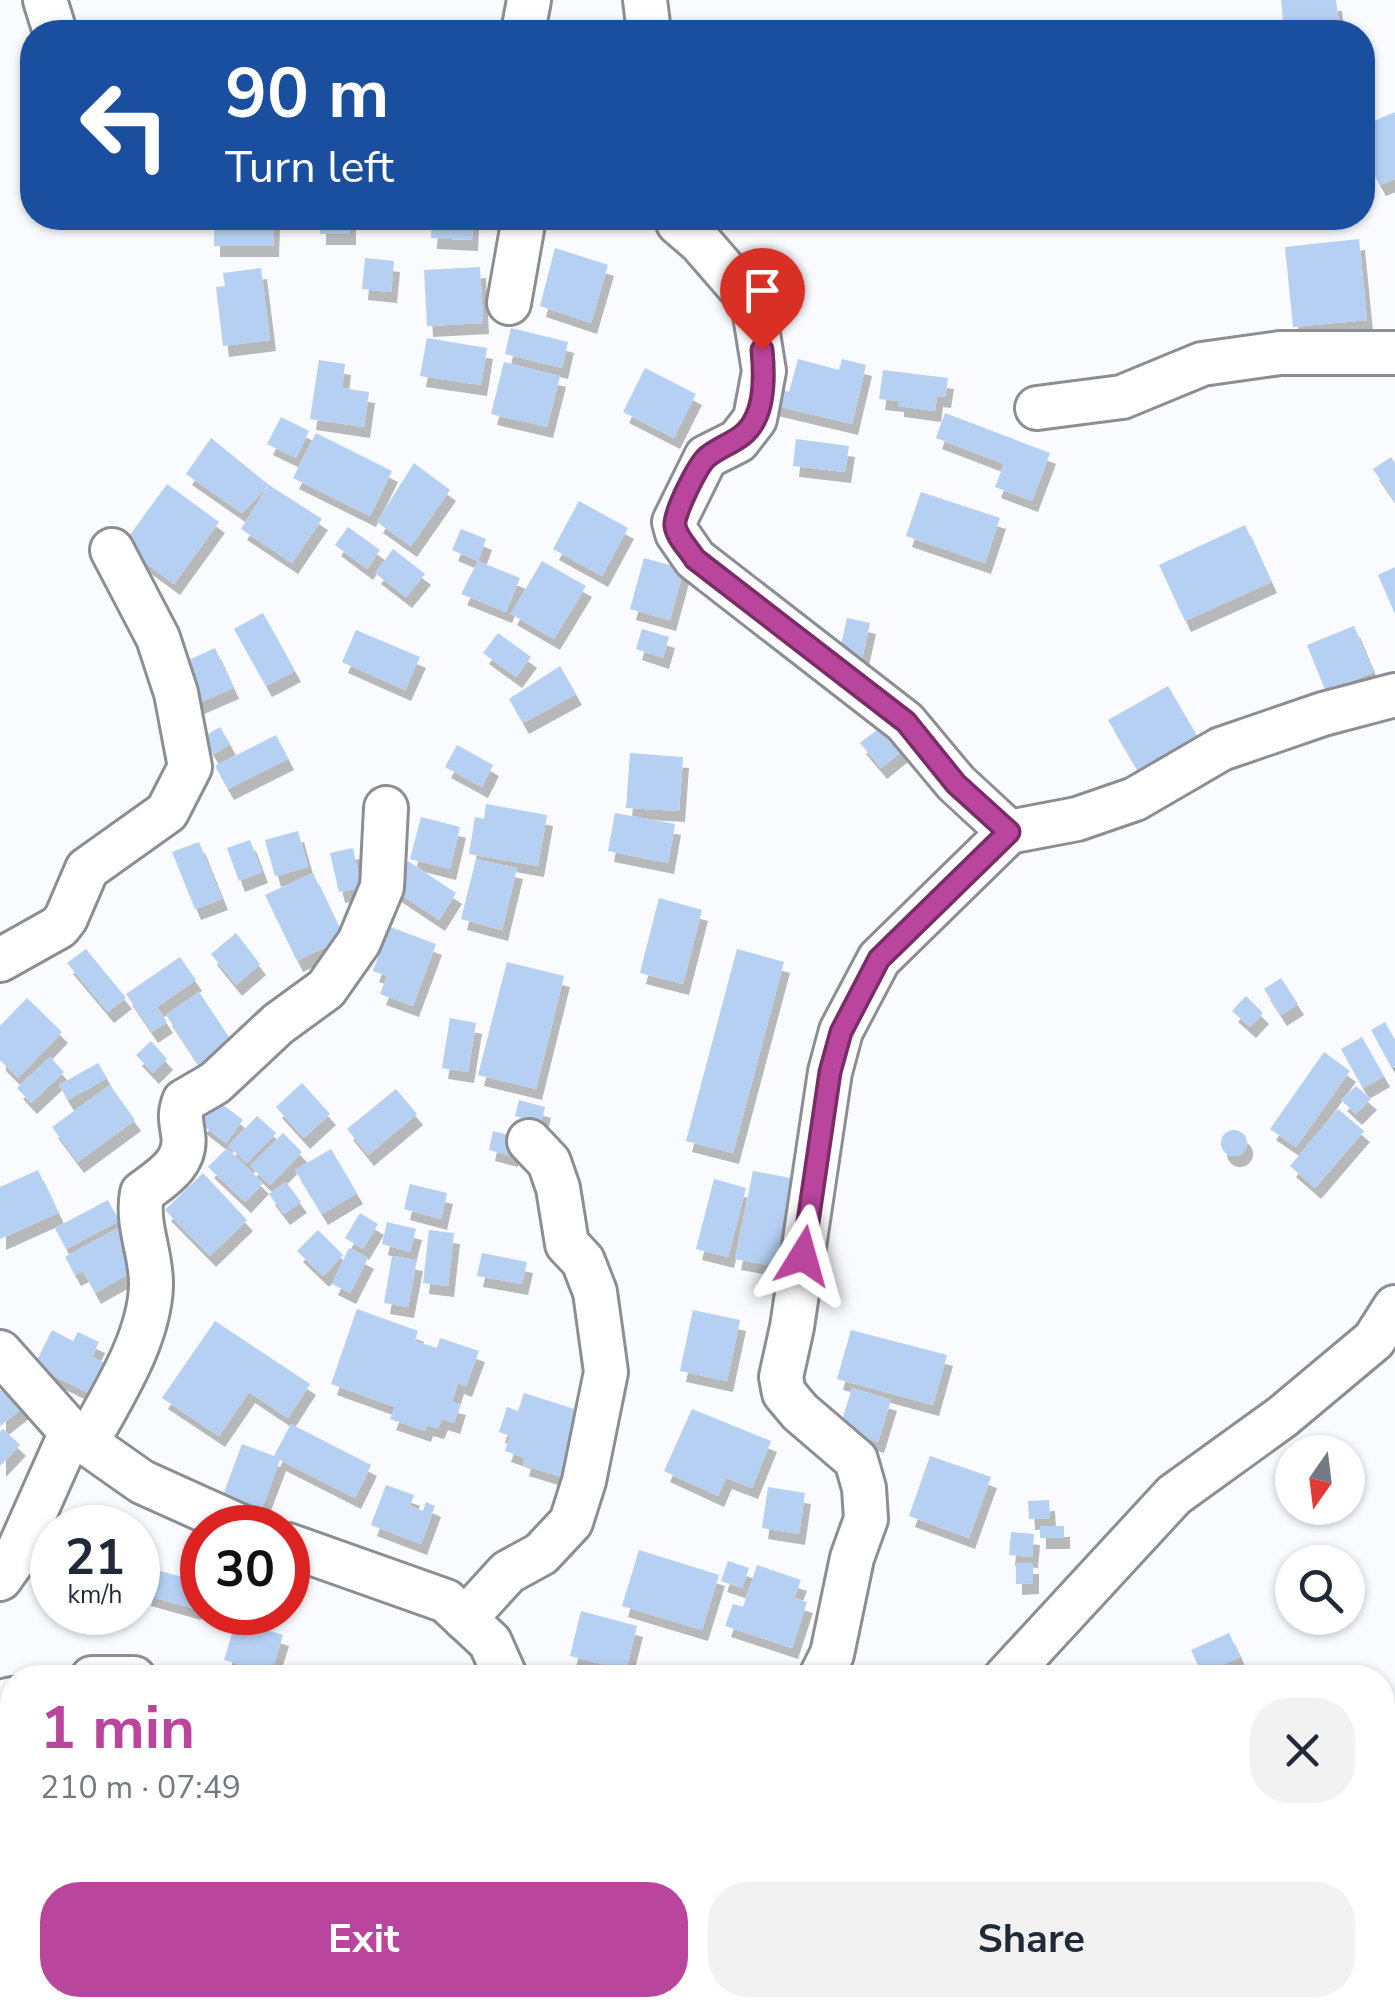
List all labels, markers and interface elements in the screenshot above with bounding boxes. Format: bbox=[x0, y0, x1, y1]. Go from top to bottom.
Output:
text: 90 m bbox=[225, 46, 389, 142]
icon: left bbox=[60, 60, 190, 190]
text: Turn left bbox=[225, 137, 394, 198]
pin bbox=[720, 248, 805, 351]
icon: arrive bbox=[735, 263, 790, 318]
position arrow bbox=[751, 1204, 855, 1308]
north arrow bbox=[1275, 1435, 1365, 1525]
map controls bbox=[1275, 1435, 1365, 1635]
speed limit sign: 30 bbox=[180, 1505, 310, 1635]
text: 21 bbox=[65, 1523, 125, 1592]
button: search bbox=[1275, 1545, 1365, 1635]
text: km/h bbox=[67, 1578, 123, 1612]
text: 1 min bbox=[40, 1687, 195, 1769]
button: close bbox=[1250, 1698, 1355, 1803]
text: 210 m · 07:49 bbox=[40, 1766, 241, 1809]
button: Exit bbox=[40, 1882, 688, 1997]
button: Share bbox=[708, 1882, 1355, 1997]

